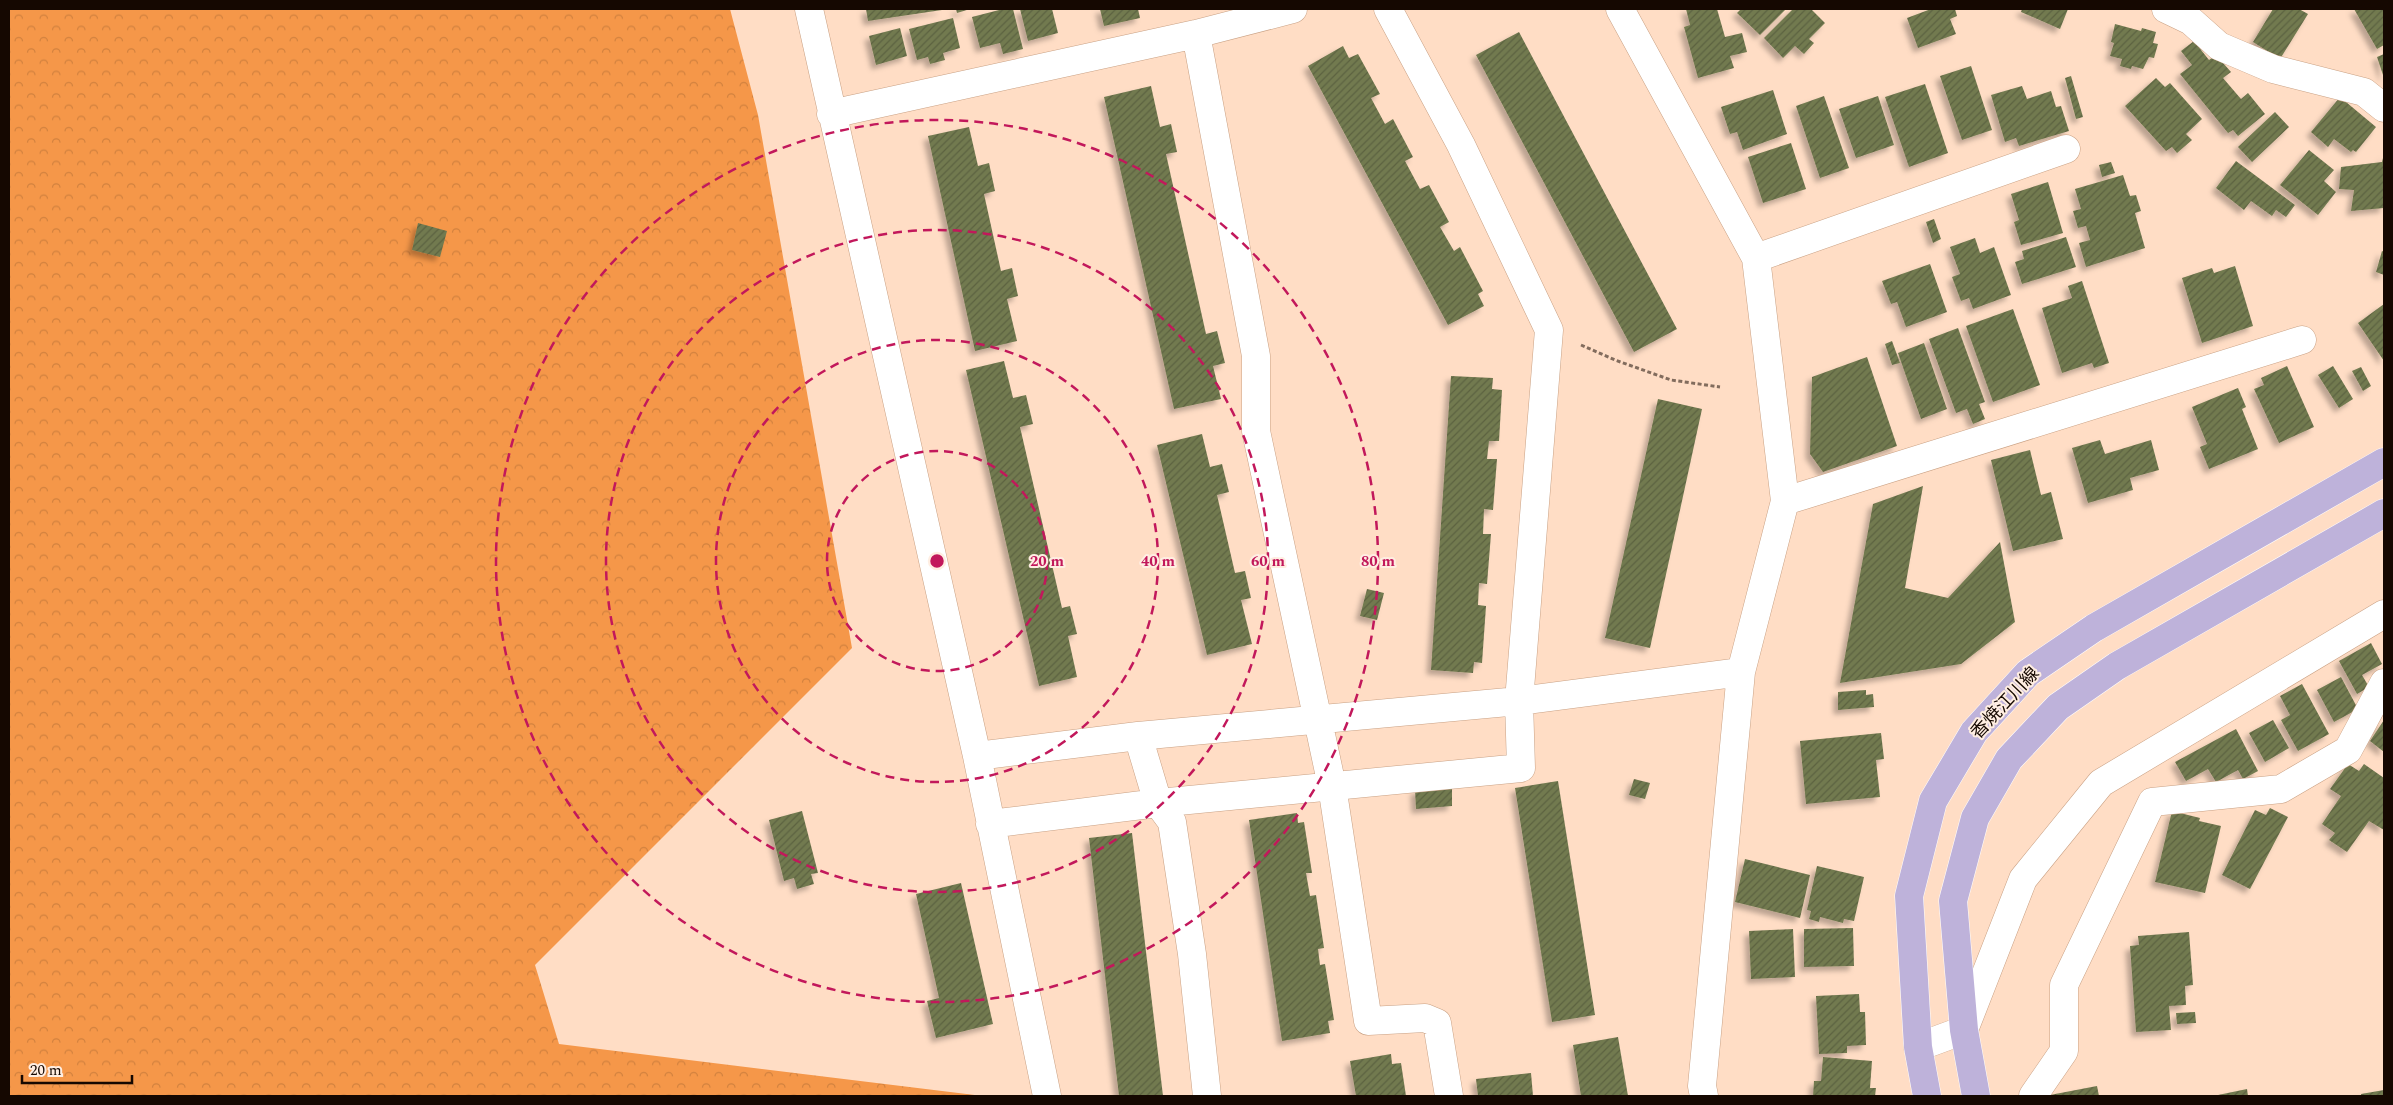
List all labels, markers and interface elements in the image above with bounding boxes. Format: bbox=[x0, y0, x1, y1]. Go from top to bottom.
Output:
text: 20 m bbox=[1030, 550, 1065, 573]
text: 40 m bbox=[1141, 550, 1176, 573]
text: 60 m bbox=[1251, 550, 1286, 573]
text: 80 m bbox=[1361, 550, 1396, 573]
centre of rings bbox=[928, 552, 946, 570]
street label: 香焼江川線 bbox=[1964, 661, 2046, 745]
scale bar bbox=[22, 1052, 132, 1084]
text: 20 m bbox=[30, 1059, 62, 1082]

